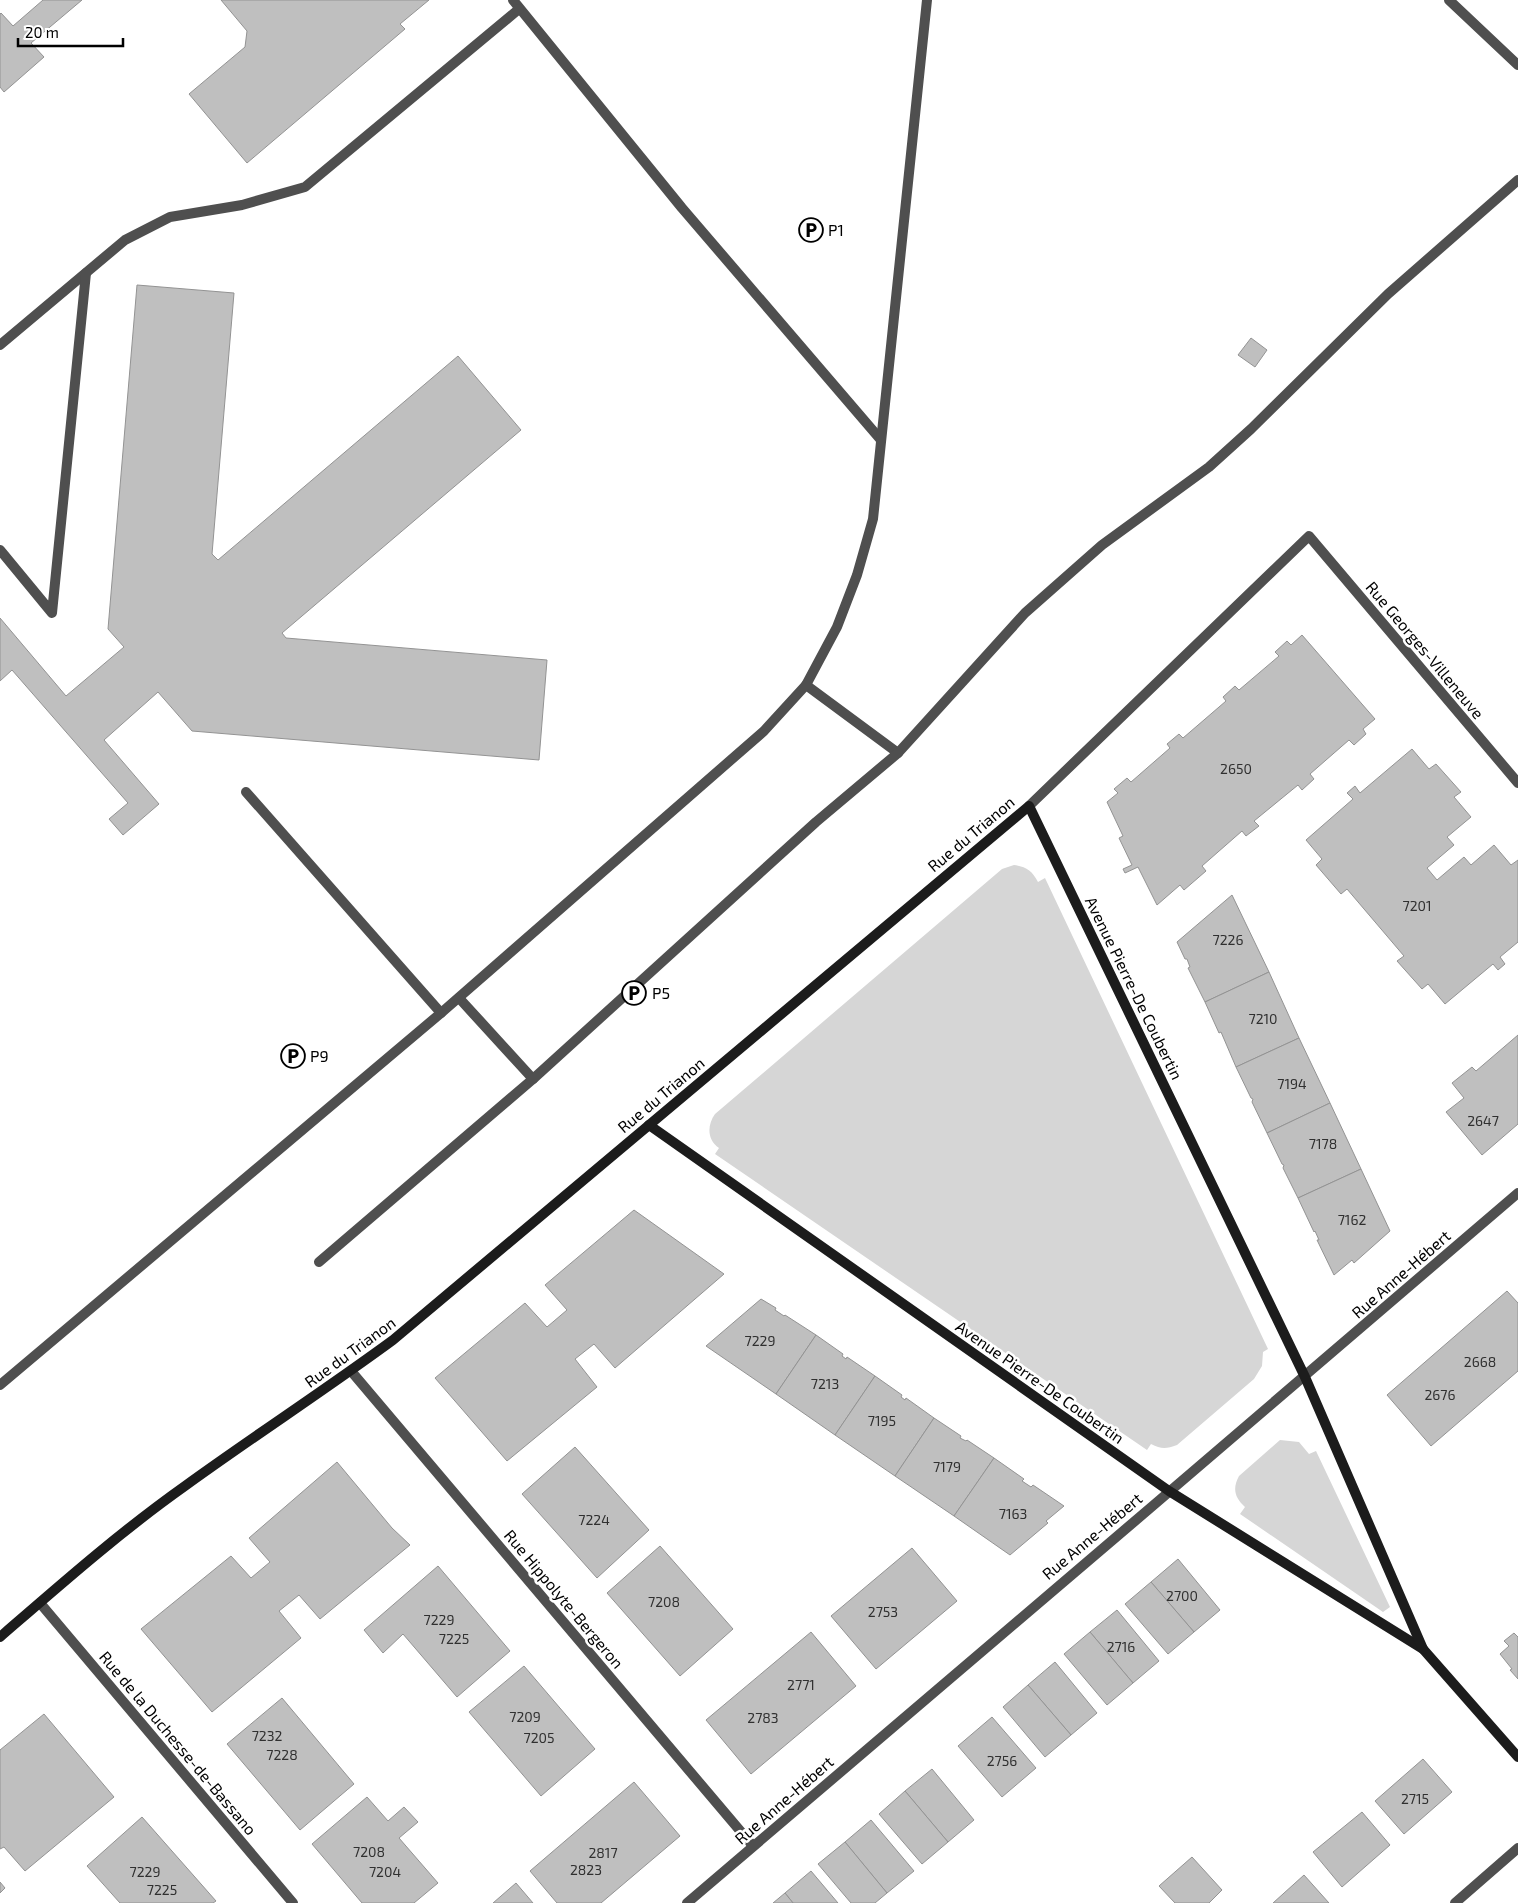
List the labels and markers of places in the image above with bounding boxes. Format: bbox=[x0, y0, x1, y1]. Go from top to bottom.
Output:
parking icon: P1 bbox=[798, 217, 824, 243]
place label: P1 bbox=[828, 220, 844, 239]
parking icon: P5 bbox=[621, 980, 647, 1006]
place label: P5 bbox=[652, 983, 670, 1002]
parking icon: P9 bbox=[280, 1043, 306, 1069]
place label: P9 bbox=[310, 1046, 329, 1065]

